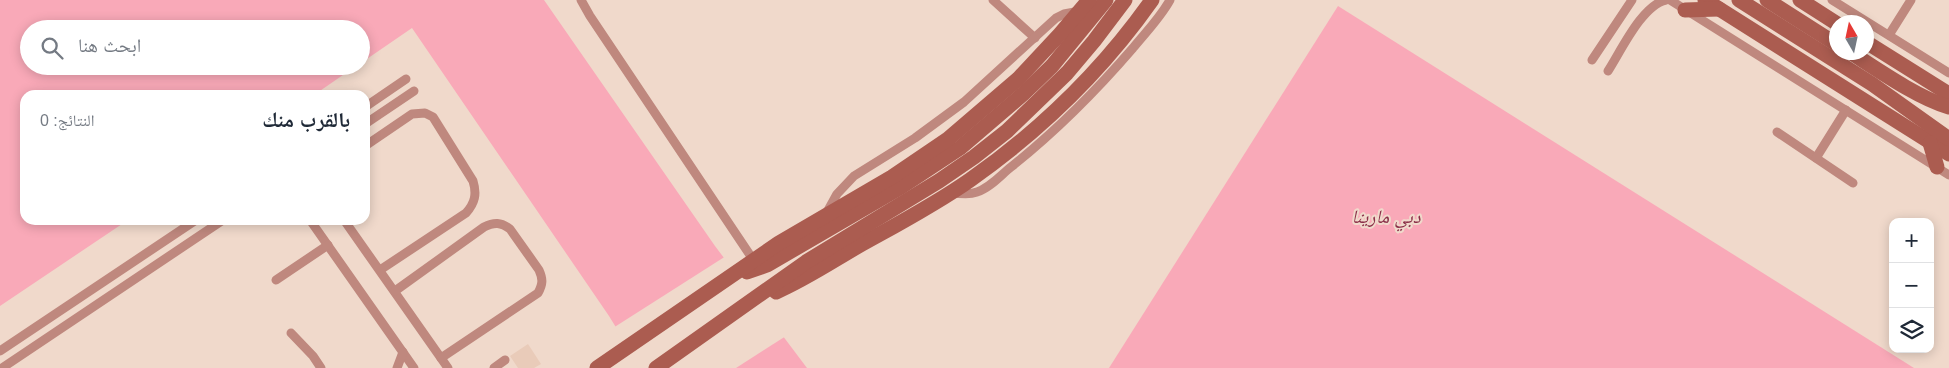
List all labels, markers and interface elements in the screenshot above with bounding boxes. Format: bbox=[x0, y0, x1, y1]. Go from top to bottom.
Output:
north arrow bbox=[1829, 15, 1874, 60]
search box bbox=[20, 20, 370, 75]
icon: search bbox=[38, 34, 66, 62]
text: ابحث هنا bbox=[78, 35, 141, 56]
text: بالقرب منك bbox=[262, 108, 350, 131]
text: النتائج: 0 bbox=[40, 112, 95, 129]
water label: دبي مارينا bbox=[1351, 206, 1421, 232]
map controls bbox=[1889, 218, 1934, 353]
button: + bbox=[1889, 218, 1934, 263]
button: − bbox=[1889, 263, 1934, 308]
button: layers bbox=[1889, 308, 1934, 353]

